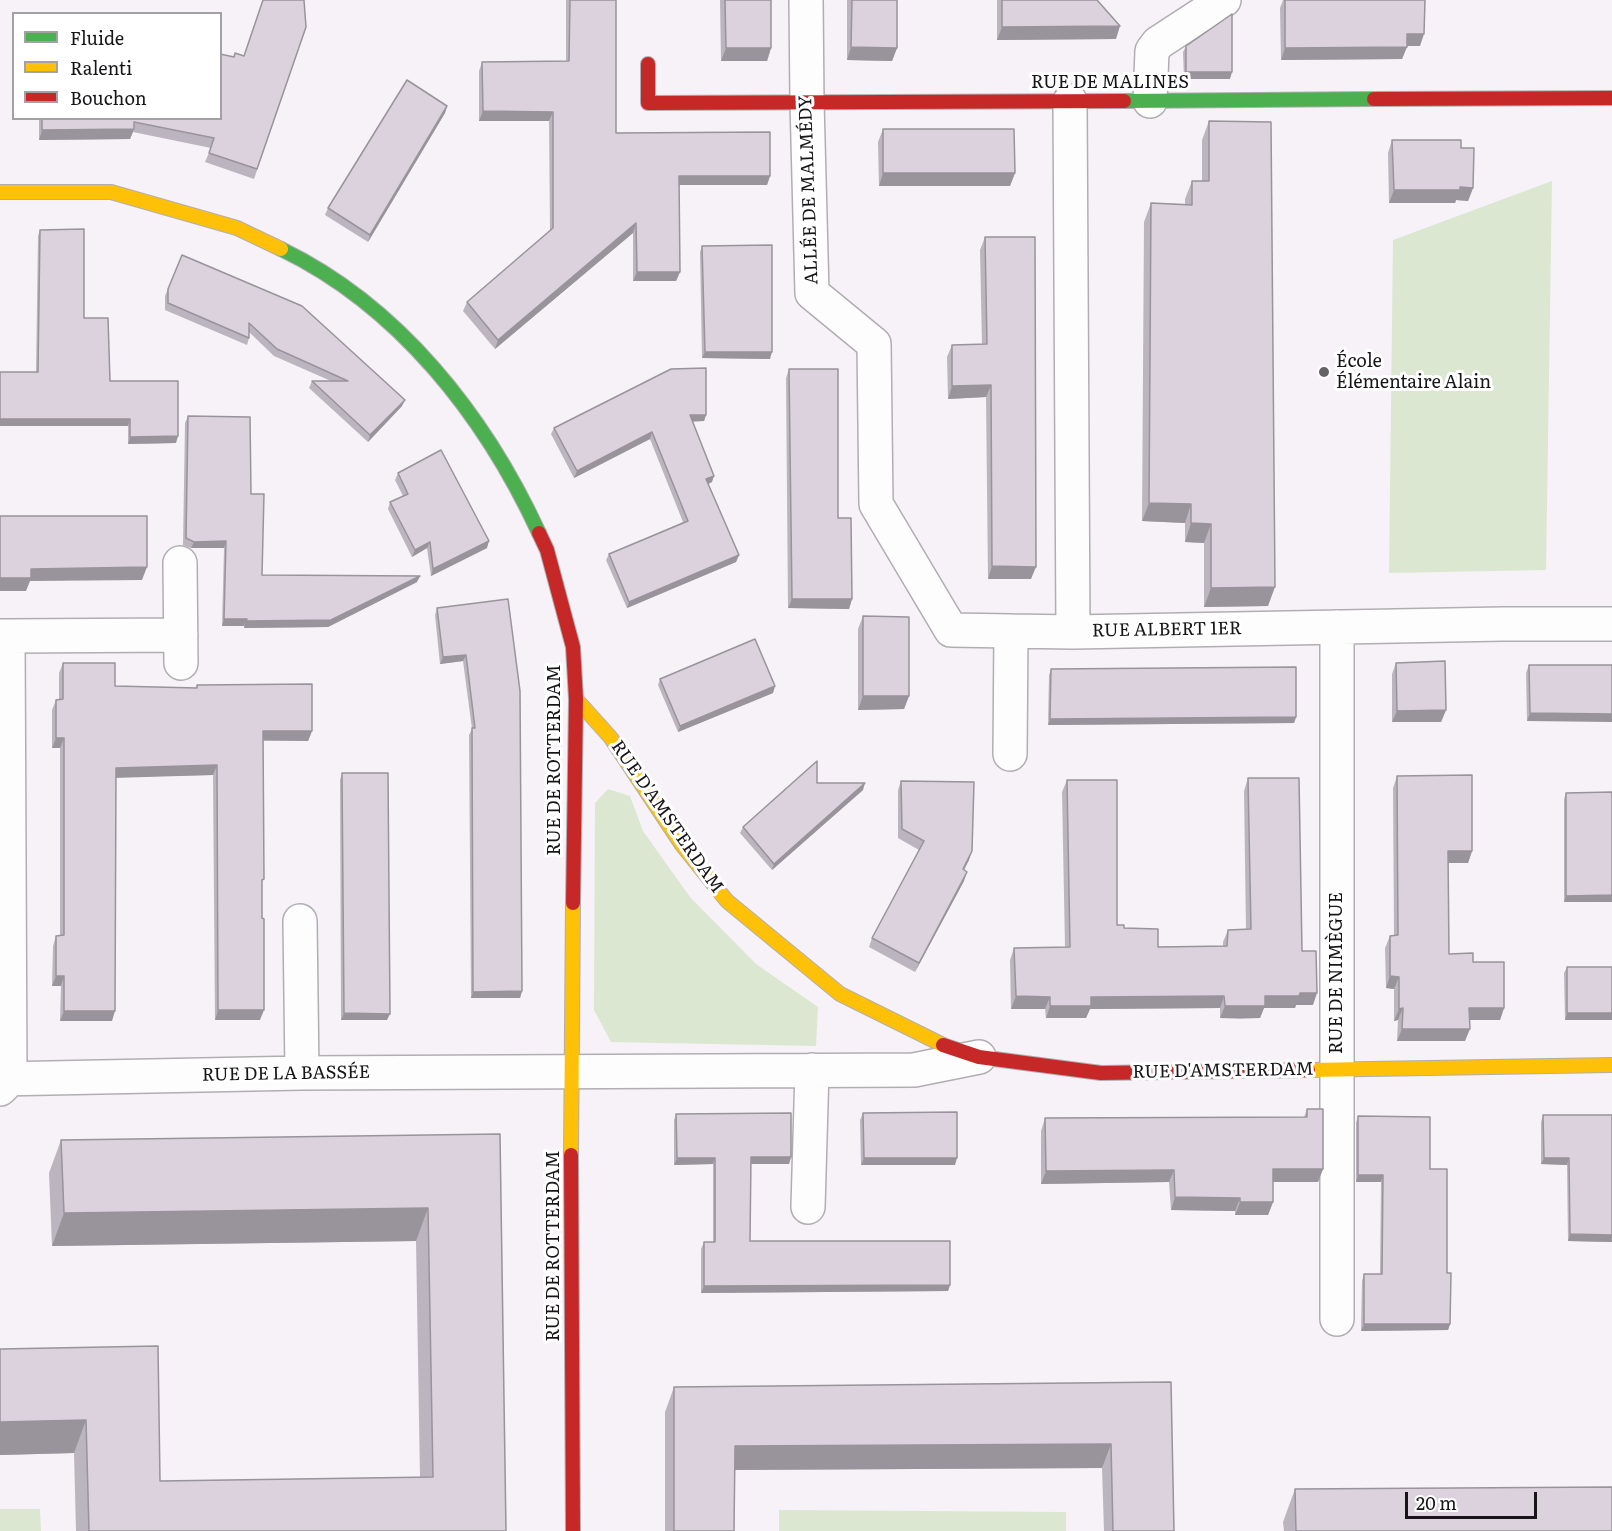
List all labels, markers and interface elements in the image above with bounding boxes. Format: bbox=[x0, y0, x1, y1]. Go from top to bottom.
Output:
legend bbox=[12, 12, 222, 120]
text: Fluide bbox=[70, 24, 124, 51]
text: Ralenti bbox=[70, 54, 132, 81]
street label: RUE DE MALINES bbox=[1031, 72, 1189, 94]
text: Bouchon bbox=[70, 84, 147, 111]
street label: ALLÉE DE MALMÉDY bbox=[795, 95, 823, 285]
place label: École Élémentaire Alain bbox=[1336, 351, 1491, 394]
marker: École Élémentaire Alain bbox=[1317, 365, 1331, 379]
street label: RUE ALBERT 1ER bbox=[1092, 618, 1242, 642]
street label: RUE DE ROTTERDAM bbox=[544, 664, 566, 856]
street label: RUE D'AMSTERDAM bbox=[606, 737, 728, 897]
street label: RUE DE NIMÈGUE bbox=[1326, 892, 1348, 1054]
street label: RUE D'AMSTERDAM bbox=[1132, 1059, 1314, 1083]
street label: RUE DE LA BASSÉE bbox=[202, 1062, 370, 1086]
street label: RUE DE ROTTERDAM bbox=[543, 1150, 565, 1342]
scale bar bbox=[1408, 1480, 1540, 1518]
text: 20 m bbox=[1416, 1489, 1457, 1516]

